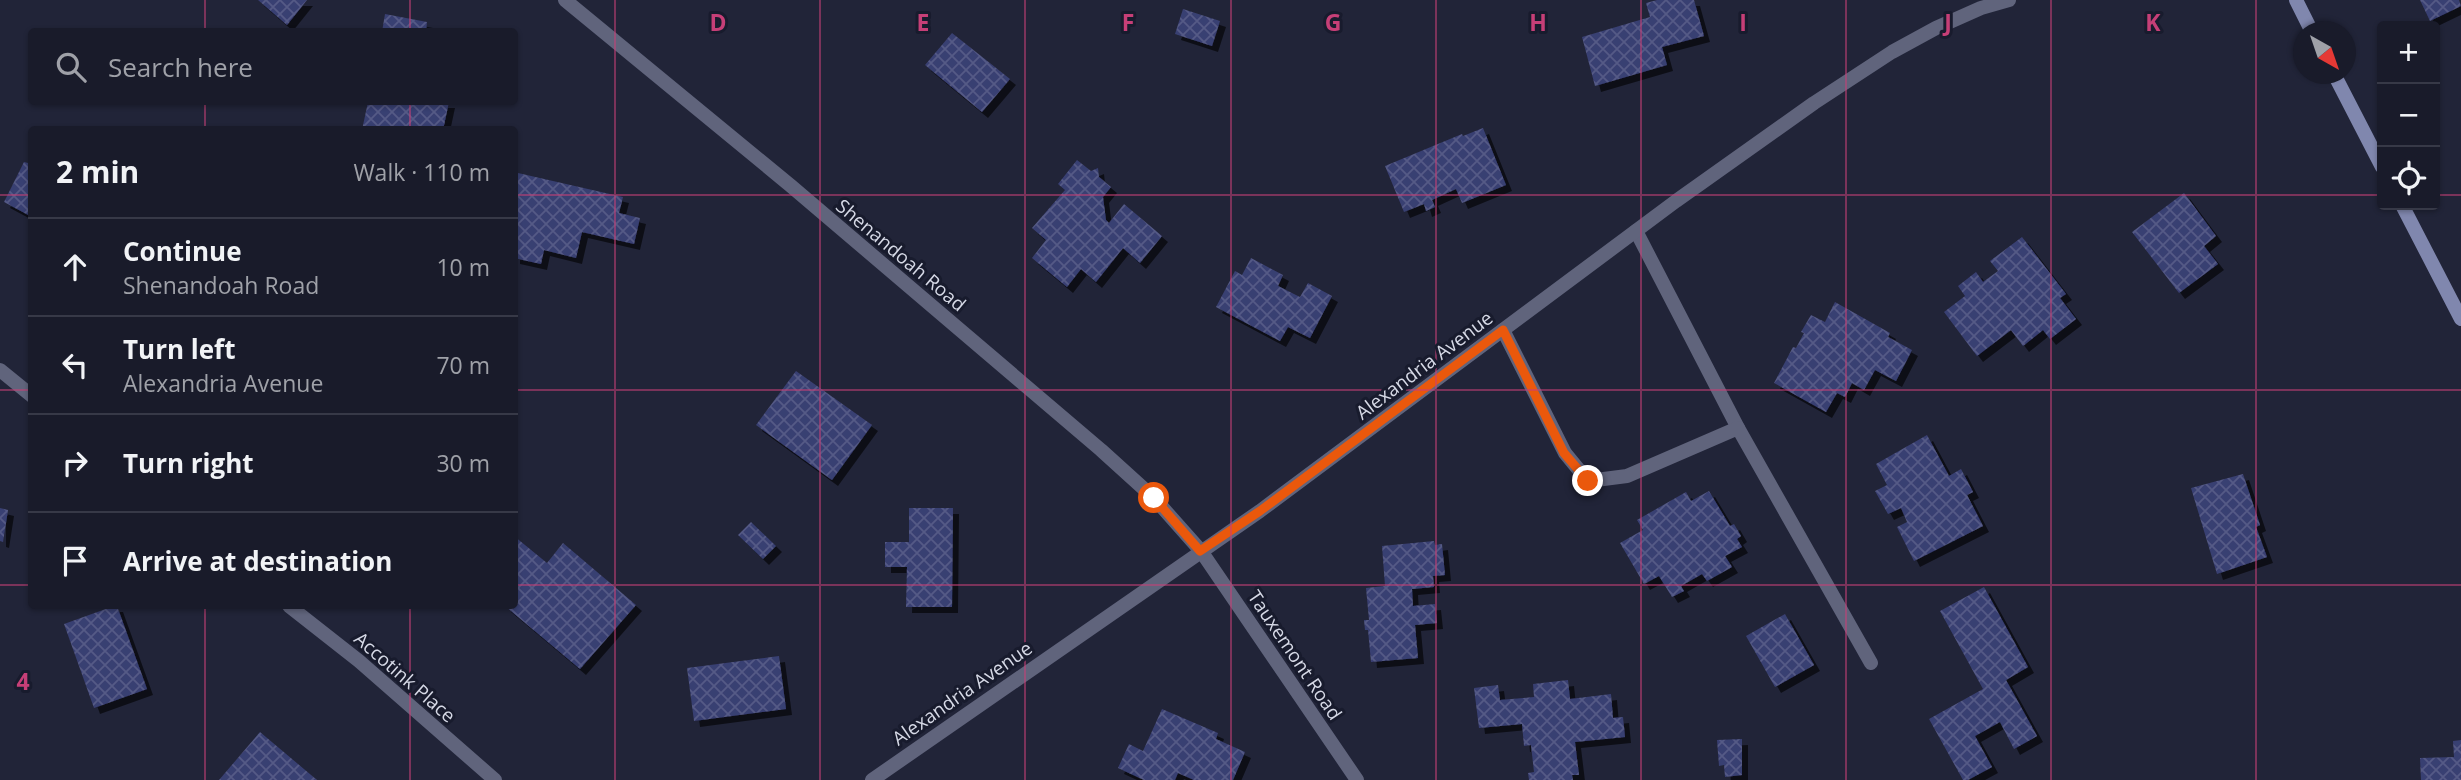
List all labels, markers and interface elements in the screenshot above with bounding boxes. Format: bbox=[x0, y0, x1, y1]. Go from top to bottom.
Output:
text: D bbox=[709, 6, 727, 38]
text: E bbox=[917, 6, 929, 38]
text: F bbox=[1122, 6, 1134, 38]
text: G bbox=[1325, 6, 1341, 38]
text: H bbox=[1529, 6, 1547, 38]
text: I bbox=[1739, 6, 1747, 38]
text: J bbox=[1942, 6, 1952, 38]
text: K bbox=[2145, 6, 2161, 38]
north arrow bbox=[2293, 21, 2356, 84]
map controls bbox=[2377, 21, 2440, 210]
button: + bbox=[2377, 21, 2440, 84]
search box bbox=[28, 28, 518, 105]
icon: search bbox=[52, 48, 90, 86]
text: Search here bbox=[108, 49, 253, 85]
button: − bbox=[2377, 84, 2440, 147]
button: locate bbox=[2377, 147, 2440, 210]
text: 2 min bbox=[56, 151, 139, 192]
text: Walk · 110 m bbox=[353, 156, 490, 188]
street label: Shenandoah Road bbox=[831, 193, 971, 317]
text: Continue bbox=[123, 233, 242, 269]
icon: ahead bbox=[56, 248, 94, 286]
text: 10 m bbox=[436, 251, 490, 283]
text: Shenandoah Road bbox=[123, 269, 319, 301]
street label: Alexandria Avenue bbox=[1350, 305, 1498, 425]
text: Turn left bbox=[123, 331, 235, 367]
icon: left bbox=[56, 346, 94, 384]
text: 70 m bbox=[436, 349, 490, 381]
text: Alexandria Avenue bbox=[123, 367, 323, 399]
icon: right bbox=[56, 444, 94, 482]
text: Turn right bbox=[123, 445, 254, 481]
text: 30 m bbox=[436, 447, 490, 479]
route end bbox=[1572, 465, 1603, 496]
route start bbox=[1138, 482, 1169, 513]
icon: arrive bbox=[56, 542, 94, 580]
text: Arrive at destination bbox=[123, 543, 392, 579]
street label: Tauxemont Road bbox=[1242, 585, 1348, 725]
street label: Accotink Place bbox=[349, 626, 461, 728]
street label: Alexandria Avenue bbox=[887, 635, 1037, 751]
text: 4 bbox=[16, 665, 30, 697]

